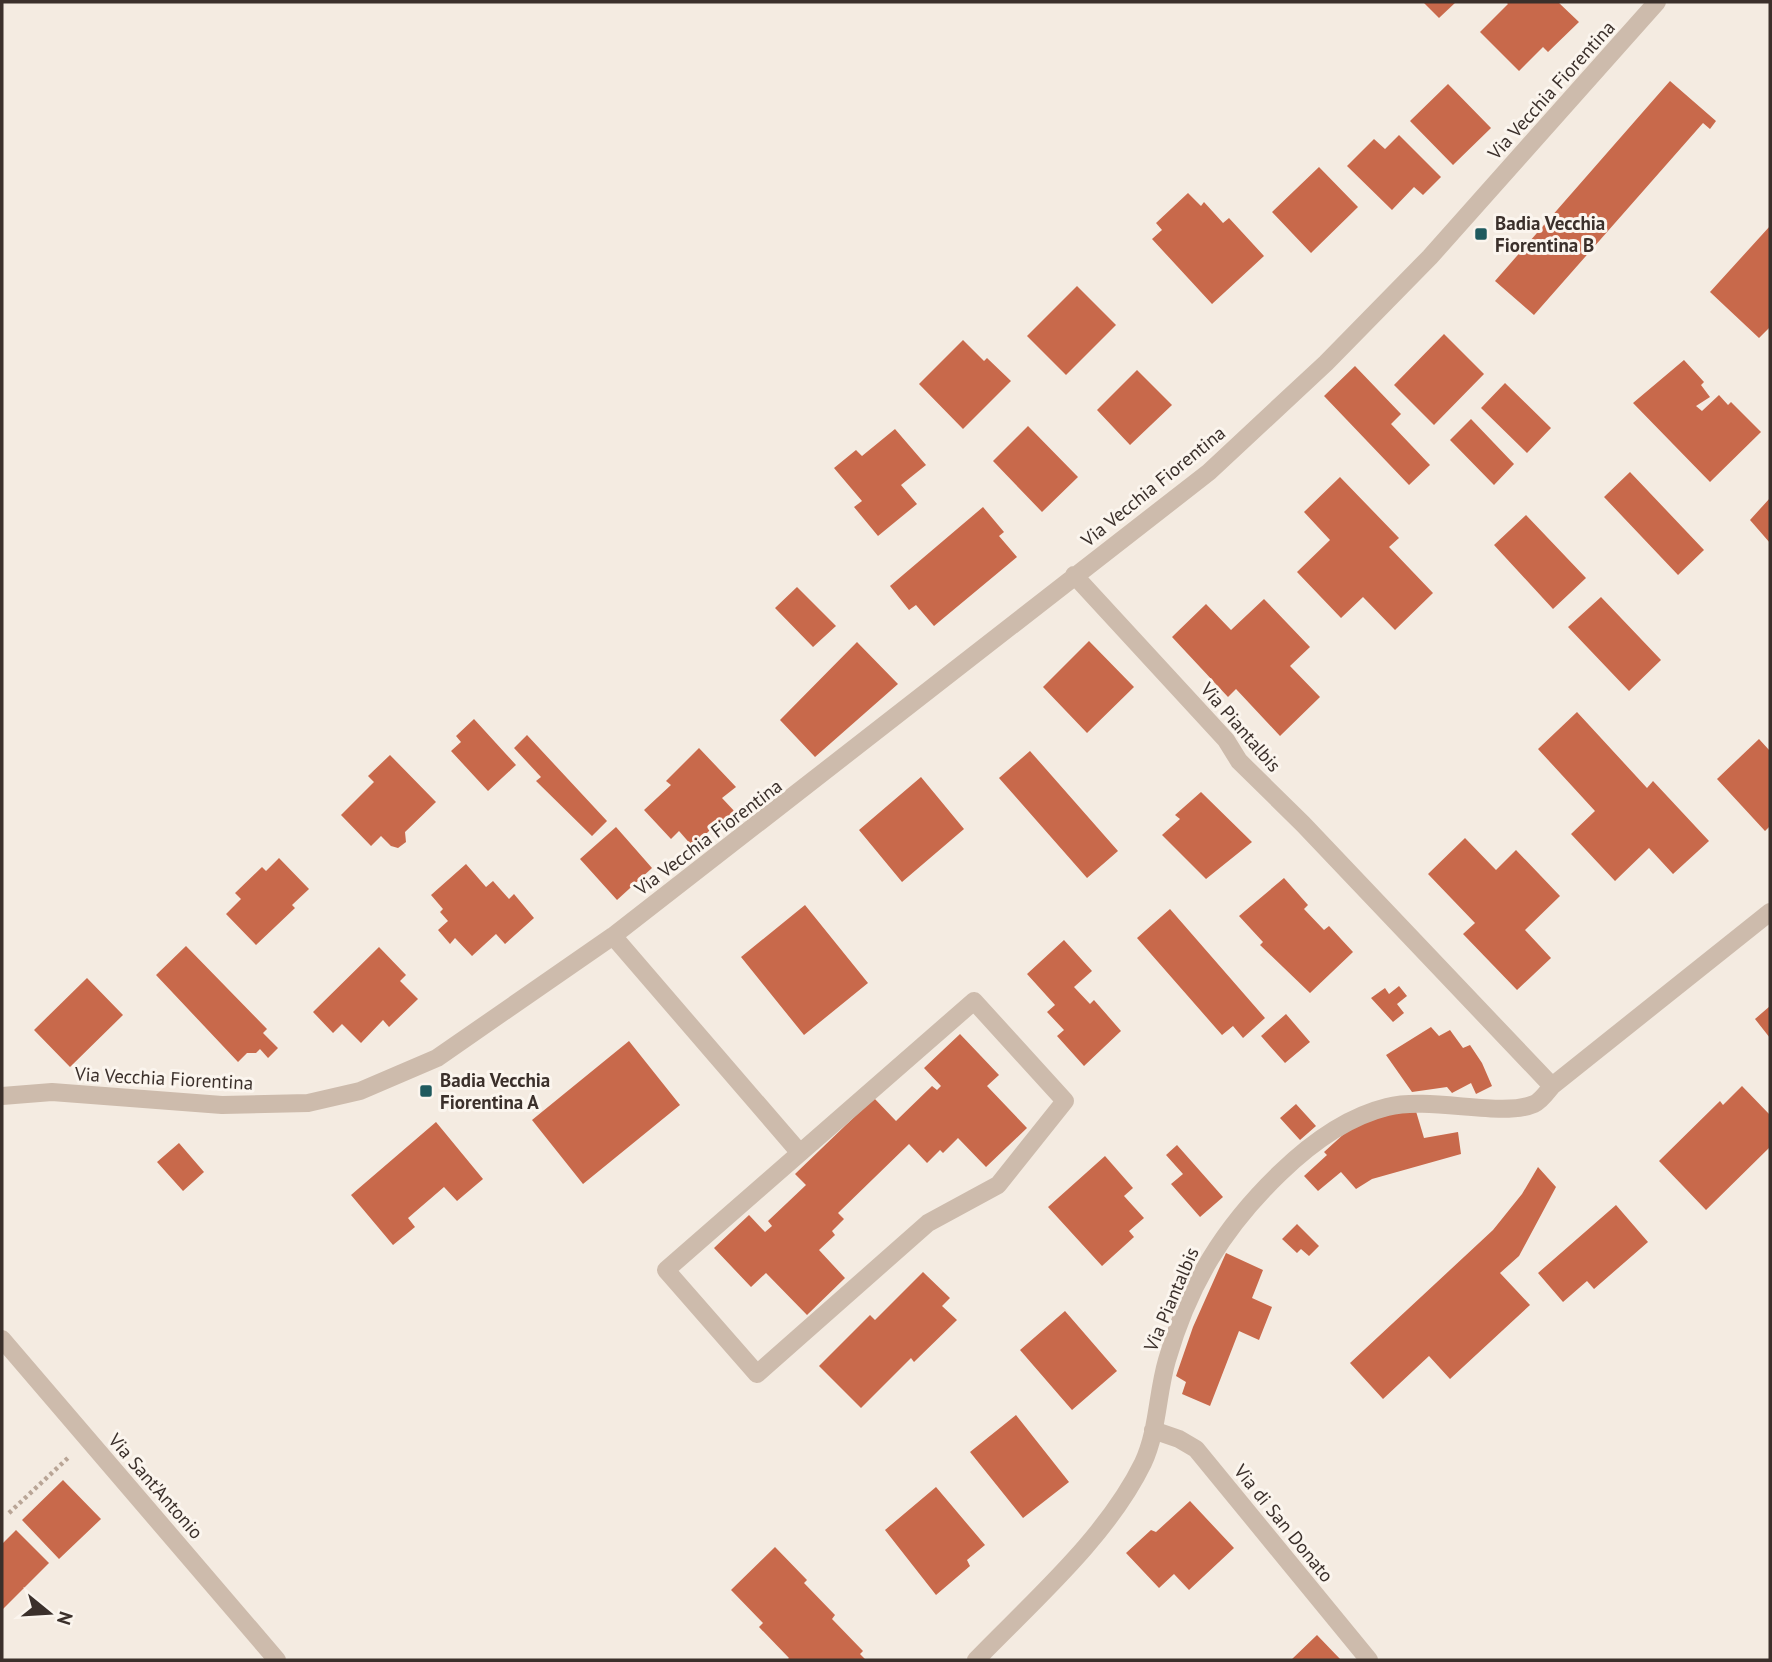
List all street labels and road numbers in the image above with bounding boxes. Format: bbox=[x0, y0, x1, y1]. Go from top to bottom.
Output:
street label: Via Vecchia Fiorentina bbox=[1482, 16, 1620, 165]
street label: Via Vecchia Fiorentina bbox=[1075, 420, 1230, 552]
street label: Via Piantalbis bbox=[1195, 677, 1286, 777]
street label: Via Vecchia Fiorentina bbox=[629, 774, 787, 901]
street label: Via Vecchia Fiorentina bbox=[73, 1061, 254, 1095]
street label: Via Piantalbis bbox=[1138, 1243, 1204, 1356]
street label: Via Sant'Antonio bbox=[103, 1428, 208, 1544]
street label: Via di San Donato bbox=[1229, 1458, 1339, 1587]

